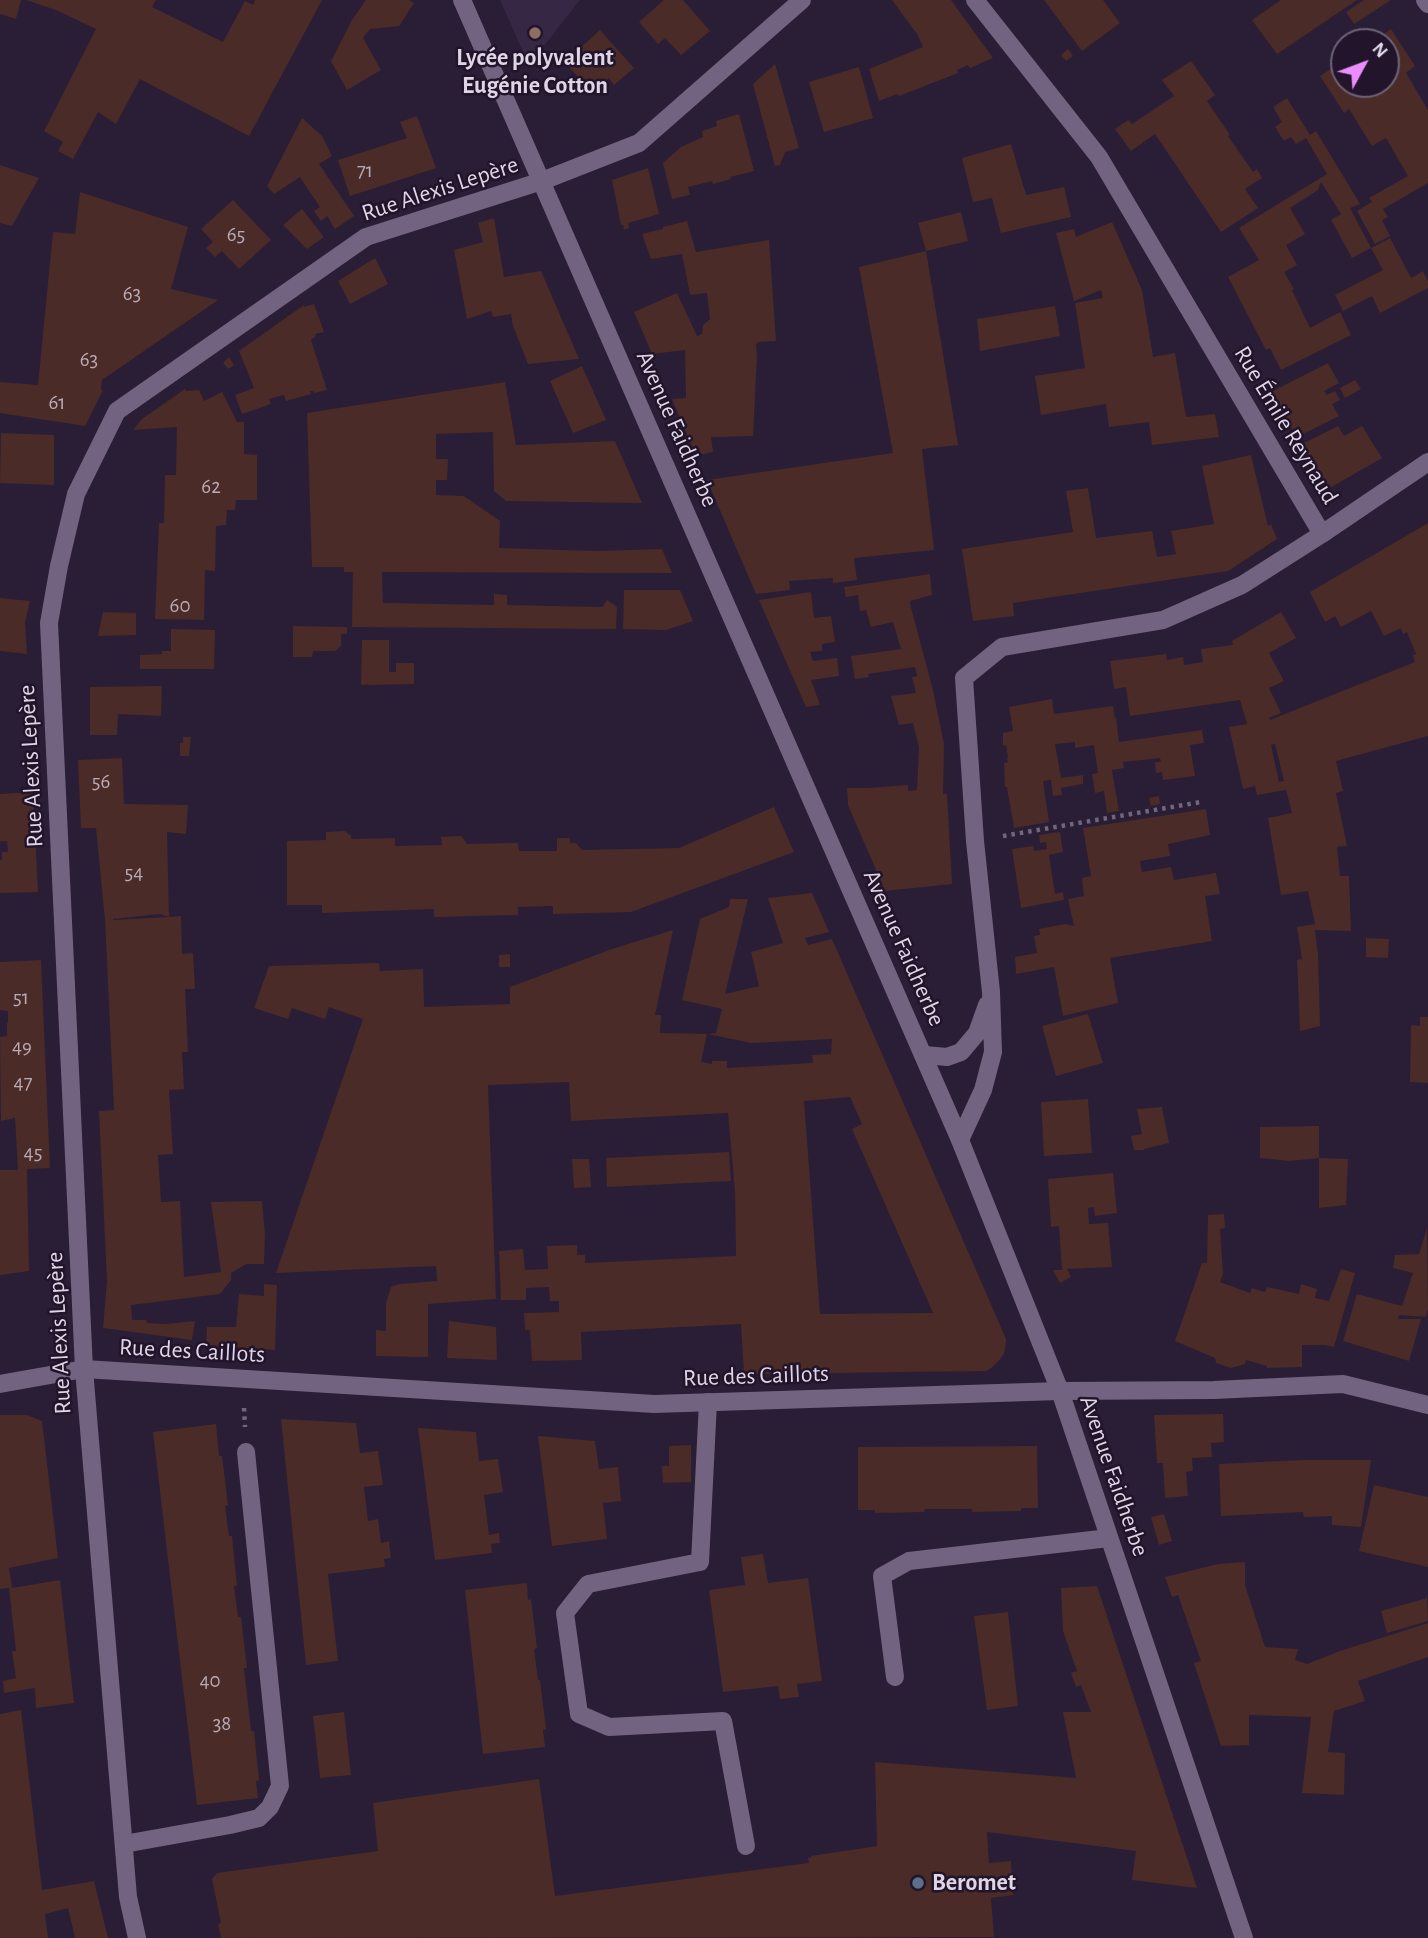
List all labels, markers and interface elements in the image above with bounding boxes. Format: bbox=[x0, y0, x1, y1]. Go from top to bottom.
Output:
marker: Lycée polyvalent Eugénie Cotton bbox=[527, 25, 543, 41]
north arrow bbox=[1330, 28, 1400, 98]
text: N bbox=[1368, 39, 1391, 61]
place label: Lycée polyvalent Eugénie Cotton bbox=[456, 44, 614, 100]
street label: Rue Alexis Lepère bbox=[358, 150, 522, 228]
house number: 71 bbox=[357, 158, 373, 184]
house number: 65 bbox=[227, 222, 245, 248]
house number: 63 bbox=[123, 281, 141, 307]
street label: Rue Émile Reynaud bbox=[1227, 341, 1345, 509]
house number: 63 bbox=[80, 347, 98, 373]
street label: Avenue Faidherbe bbox=[630, 347, 724, 511]
house number: 61 bbox=[48, 390, 66, 416]
house number: 62 bbox=[201, 474, 221, 500]
house number: 60 bbox=[170, 593, 190, 619]
street label: Rue Alexis Lepère bbox=[12, 684, 50, 848]
house number: 56 bbox=[92, 769, 110, 795]
house number: 54 bbox=[125, 860, 143, 886]
street label: Avenue Faidherbe bbox=[857, 866, 951, 1030]
house number: 51 bbox=[13, 985, 29, 1011]
house number: 49 bbox=[12, 1034, 32, 1060]
house number: 47 bbox=[14, 1070, 32, 1096]
house number: 45 bbox=[24, 1140, 42, 1166]
street label: Rue Alexis Lepère bbox=[40, 1251, 78, 1415]
street label: Rue des Caillots bbox=[118, 1333, 266, 1369]
street label: Rue des Caillots bbox=[683, 1359, 829, 1393]
street label: Avenue Faidherbe bbox=[1073, 1392, 1155, 1560]
house number: 40 bbox=[199, 1668, 221, 1694]
house number: 38 bbox=[213, 1711, 231, 1737]
place label: Beromet bbox=[932, 1869, 1016, 1897]
marker: Beromet bbox=[910, 1875, 926, 1891]

